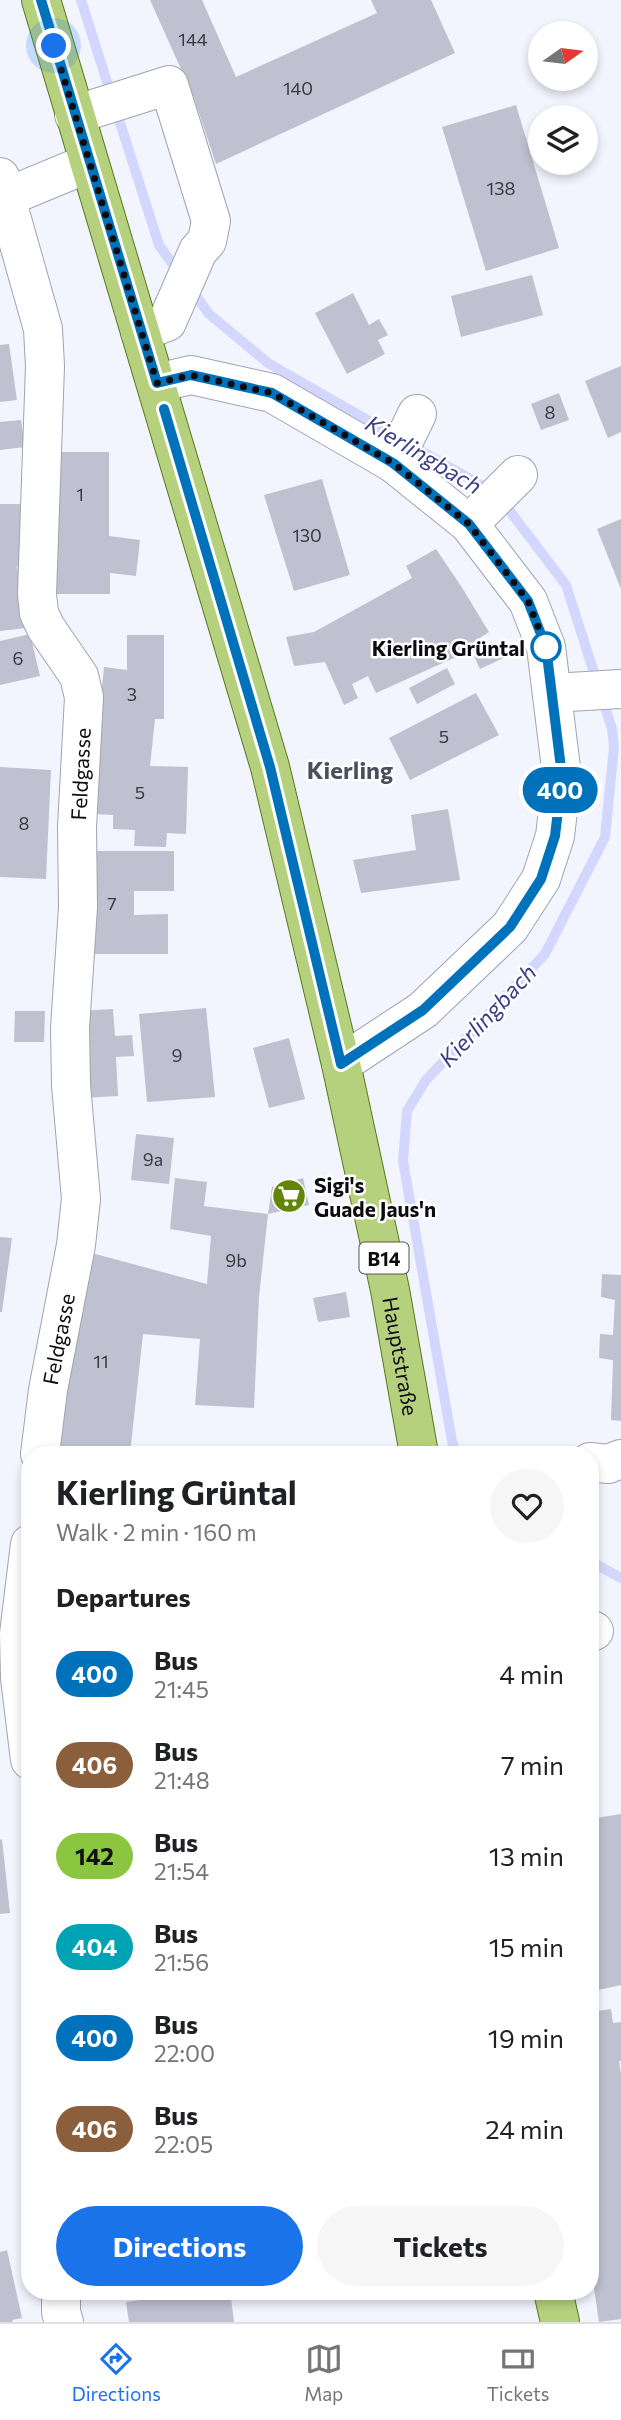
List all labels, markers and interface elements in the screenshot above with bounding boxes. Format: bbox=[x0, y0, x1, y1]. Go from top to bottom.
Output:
north arrow bbox=[528, 21, 598, 91]
map controls bbox=[528, 21, 598, 175]
your location bbox=[36, 28, 71, 63]
house number: 144 bbox=[178, 28, 208, 50]
house number: 140 bbox=[283, 77, 313, 99]
button: layers bbox=[528, 105, 598, 175]
house number: 138 bbox=[487, 177, 516, 199]
house number: 8 bbox=[545, 401, 556, 423]
water label: Kierlingbach bbox=[361, 408, 487, 500]
house number: 1 bbox=[76, 483, 84, 505]
house number: 130 bbox=[292, 524, 322, 546]
marker: Kierling Grüntal bbox=[531, 632, 561, 662]
place label: Kierling Grüntal bbox=[372, 635, 525, 660]
house number: 6 bbox=[13, 647, 23, 669]
house number: 3 bbox=[127, 683, 137, 705]
house number: 5 bbox=[439, 725, 449, 747]
street label: Feldgasse bbox=[65, 727, 95, 821]
district label: Kierling bbox=[307, 755, 393, 784]
line badge: 400 bbox=[520, 767, 600, 813]
text: 400 bbox=[537, 775, 583, 804]
house number: 5 bbox=[135, 781, 145, 803]
house number: 8 bbox=[19, 812, 30, 834]
house number: 7 bbox=[107, 892, 117, 914]
water label: Kierlingbach bbox=[432, 958, 542, 1072]
house number: 9 bbox=[172, 1044, 182, 1066]
house number: 9a bbox=[143, 1148, 163, 1170]
place label: Sigi's Guade Jaus'n bbox=[314, 1172, 436, 1221]
supermarket icon: Sigi's Guade Jaus'n bbox=[270, 1177, 308, 1215]
road number: B14 bbox=[360, 1242, 408, 1274]
house number: 9b bbox=[225, 1249, 247, 1271]
street label: Feldgasse bbox=[37, 1291, 79, 1387]
street label: Hauptstraße bbox=[379, 1294, 424, 1417]
house number: 11 bbox=[93, 1350, 109, 1372]
button: heart bbox=[490, 1469, 564, 1543]
text: Kierling Grüntal bbox=[56, 1471, 297, 1512]
text: Walk · 2 min · 160 m bbox=[56, 1518, 257, 1546]
text: Departures bbox=[56, 1581, 191, 1612]
text: Bus bbox=[154, 1644, 198, 1675]
text: 4 min bbox=[499, 1658, 564, 1689]
text: 400 bbox=[71, 1659, 118, 1688]
text: 21:45 bbox=[154, 1675, 209, 1703]
text: Bus bbox=[154, 1735, 198, 1766]
text: 7 min bbox=[501, 1749, 564, 1780]
text: 406 bbox=[72, 1750, 117, 1779]
text: 21:48 bbox=[154, 1766, 210, 1794]
text: Bus bbox=[154, 1826, 198, 1857]
text: 13 min bbox=[489, 1840, 564, 1871]
text: 142 bbox=[75, 1841, 114, 1870]
text: 21:54 bbox=[154, 1857, 209, 1885]
text: Bus bbox=[154, 1917, 198, 1948]
text: 15 min bbox=[489, 1931, 564, 1962]
text: 404 bbox=[72, 1932, 117, 1961]
text: 21:56 bbox=[154, 1948, 209, 1976]
text: Bus bbox=[154, 2008, 198, 2039]
text: 19 min bbox=[488, 2022, 564, 2053]
text: 400 bbox=[71, 2023, 118, 2052]
text: 22:00 bbox=[154, 2039, 215, 2067]
text: Bus bbox=[154, 2099, 198, 2130]
text: 24 min bbox=[485, 2113, 564, 2144]
text: 406 bbox=[72, 2114, 117, 2143]
text: 22:05 bbox=[154, 2130, 213, 2158]
button: Directions bbox=[56, 2206, 303, 2286]
button: Tickets bbox=[317, 2206, 564, 2286]
tab: Directions bbox=[72, 2340, 161, 2405]
tab: Map bbox=[304, 2340, 343, 2405]
tab: Tickets bbox=[487, 2340, 549, 2405]

